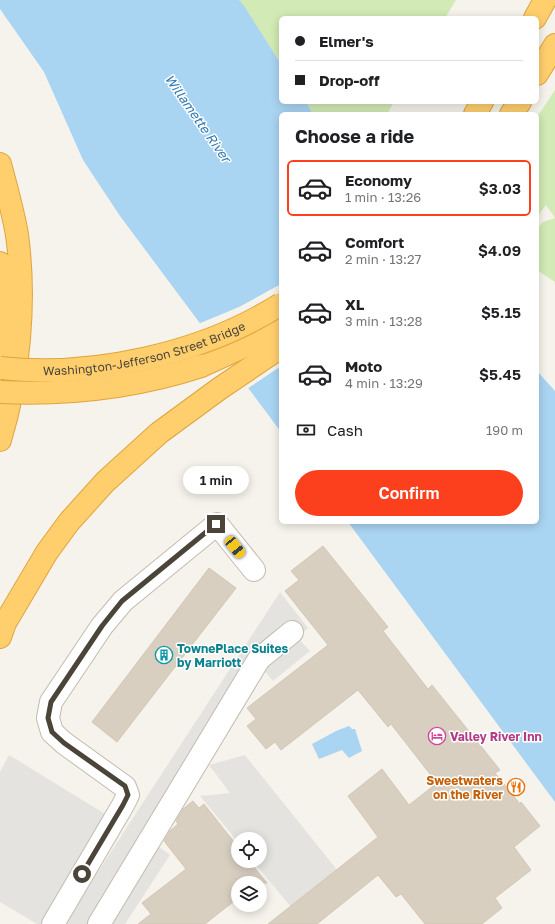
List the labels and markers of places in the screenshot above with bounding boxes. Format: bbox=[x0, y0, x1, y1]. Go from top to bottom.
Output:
place label: TownePlace Suites by Marriott bbox=[177, 641, 289, 670]
building icon: TownePlace Suites by Marriott bbox=[154, 645, 174, 665]
hotel icon: Valley River Inn bbox=[427, 726, 447, 746]
place label: Valley River Inn bbox=[450, 729, 542, 744]
place label: Sweetwaters on the River bbox=[426, 773, 503, 802]
restaurant icon: Sweetwaters on the River bbox=[506, 777, 526, 797]

